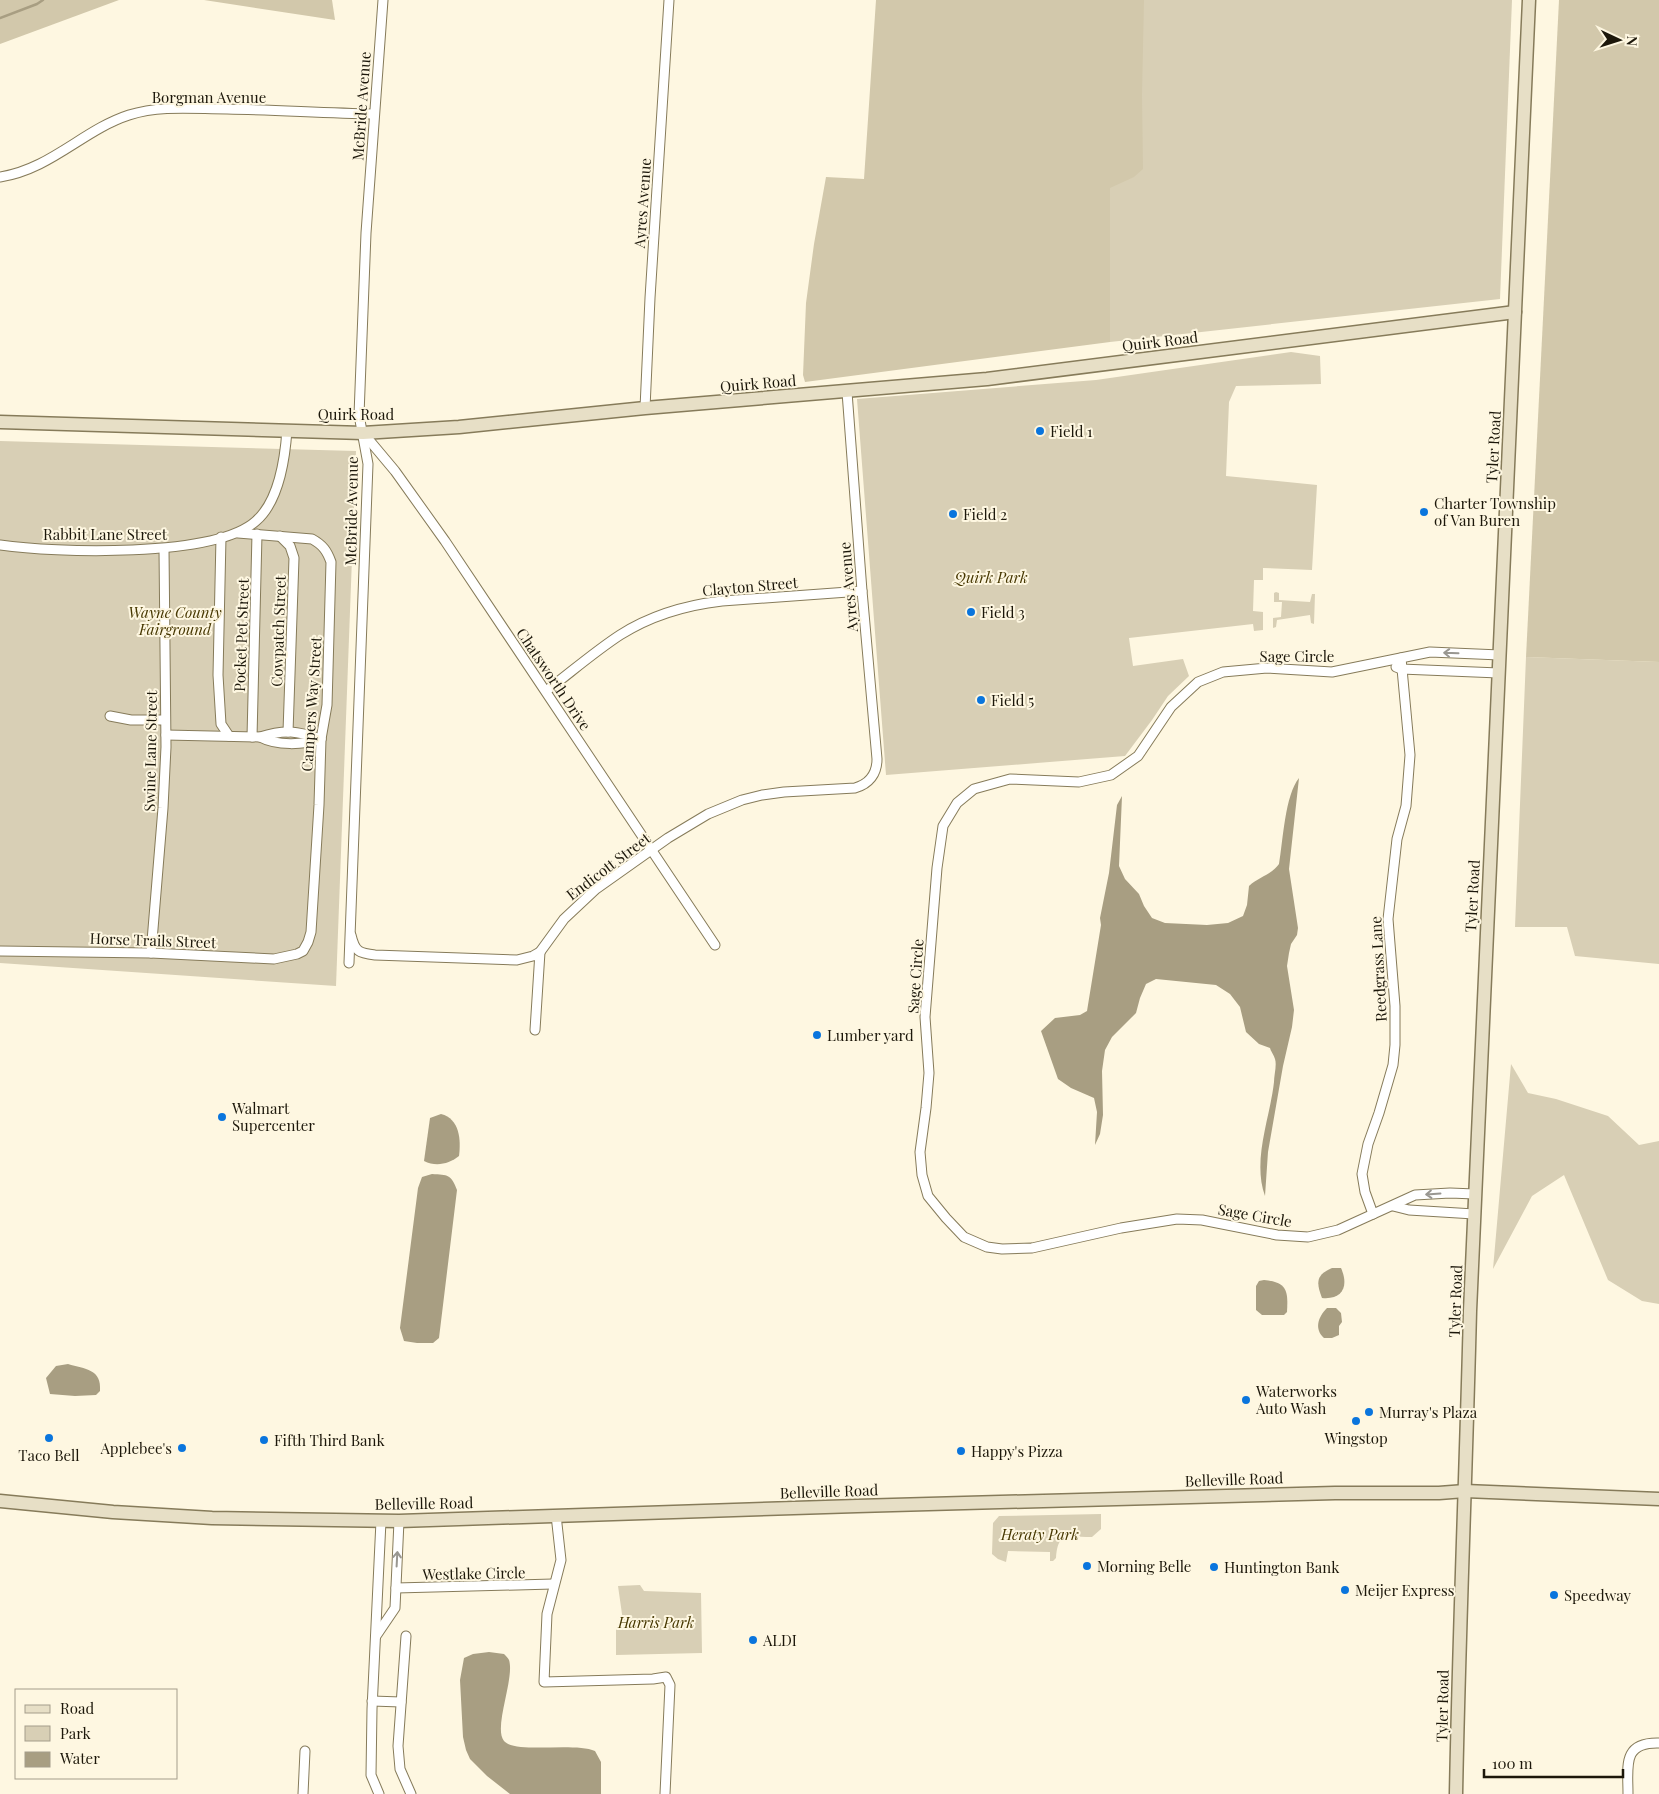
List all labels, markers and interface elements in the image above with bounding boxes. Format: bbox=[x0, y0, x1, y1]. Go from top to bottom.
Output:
north arrow bbox=[1594, 15, 1644, 65]
text: N bbox=[1623, 35, 1642, 47]
street label: McBride Avenue bbox=[347, 51, 375, 161]
street label: Borgman Avenue bbox=[152, 87, 266, 107]
street label: Ayres Avenue bbox=[629, 157, 655, 250]
street label: Quirk Road bbox=[1121, 326, 1199, 356]
street label: Quirk Road bbox=[719, 370, 797, 396]
street label: Quirk Road bbox=[318, 404, 395, 424]
street label: Tyler Road bbox=[1481, 410, 1505, 484]
place label: Field 1 bbox=[1050, 421, 1093, 441]
marker: Field 1 bbox=[1034, 425, 1046, 437]
street label: McBride Avenue bbox=[340, 456, 362, 566]
place label: Charter Township of Van Buren bbox=[1434, 493, 1556, 530]
place label: Field 2 bbox=[963, 504, 1007, 524]
marker: Charter Township of Van Buren bbox=[1418, 506, 1430, 518]
marker: Field 2 bbox=[947, 508, 959, 520]
street label: Rabbit Lane Street bbox=[43, 524, 168, 544]
street label: Ayres Avenue bbox=[834, 541, 862, 634]
park label: Quirk Park bbox=[953, 567, 1028, 587]
street label: Clayton Street bbox=[701, 572, 799, 600]
street label: Cowpatch Street bbox=[266, 574, 290, 687]
street label: Pocket Pet Street bbox=[229, 577, 253, 692]
park label: Wayne County Fairground bbox=[128, 602, 222, 639]
place label: Field 3 bbox=[981, 602, 1025, 622]
marker: Field 3 bbox=[965, 606, 977, 618]
street label: Chatsworth Drive bbox=[512, 624, 596, 734]
street label: Campers Way Street bbox=[296, 635, 326, 772]
street label: Sage Circle bbox=[1260, 646, 1334, 666]
one-way arrow bbox=[1443, 648, 1460, 658]
street label: Swine Lane Street bbox=[139, 690, 161, 812]
place label: Field 5 bbox=[991, 690, 1034, 710]
marker: Field 5 bbox=[975, 694, 987, 706]
street label: Endicott Street bbox=[562, 827, 655, 904]
street label: Tyler Road bbox=[1460, 859, 1484, 933]
street label: Reedgrass Lane bbox=[1365, 916, 1391, 1022]
street label: Horse Trails Street bbox=[89, 928, 217, 952]
street label: Sage Circle bbox=[902, 938, 928, 1014]
place label: Lumber yard bbox=[827, 1025, 914, 1045]
marker: Lumber yard bbox=[811, 1029, 823, 1041]
place label: Walmart Supercenter bbox=[231, 1098, 315, 1135]
marker: Walmart Supercenter bbox=[216, 1111, 228, 1123]
one-way arrow bbox=[1425, 1189, 1441, 1199]
street label: Sage Circle bbox=[1216, 1199, 1294, 1231]
street label: Tyler Road bbox=[1444, 1264, 1466, 1338]
place label: Waterworks Auto Wash bbox=[1255, 1381, 1337, 1418]
marker: Waterworks Auto Wash bbox=[1240, 1394, 1252, 1406]
place label: Murray's Plaza bbox=[1379, 1402, 1478, 1422]
marker: Murray's Plaza bbox=[1363, 1406, 1375, 1418]
marker: Wingstop bbox=[1350, 1415, 1362, 1427]
place label: Wingstop bbox=[1323, 1428, 1388, 1448]
place label: Fifth Third Bank bbox=[274, 1430, 385, 1450]
marker: Taco Bell bbox=[43, 1432, 55, 1444]
marker: Fifth Third Bank bbox=[258, 1434, 270, 1446]
place label: Applebee's bbox=[99, 1438, 172, 1458]
place label: Happy's Pizza bbox=[971, 1441, 1063, 1461]
marker: Applebee's bbox=[176, 1442, 188, 1454]
place label: Taco Bell bbox=[18, 1445, 80, 1465]
marker: Happy's Pizza bbox=[955, 1445, 967, 1457]
street label: Belleville Road bbox=[1184, 1467, 1284, 1491]
street label: Belleville Road bbox=[779, 1479, 879, 1503]
street label: Belleville Road bbox=[375, 1492, 474, 1514]
park label: Heraty Park bbox=[1000, 1524, 1079, 1544]
one-way arrow bbox=[392, 1551, 402, 1567]
place label: Morning Belle bbox=[1097, 1556, 1191, 1576]
place label: Huntington Bank bbox=[1224, 1557, 1340, 1577]
marker: Morning Belle bbox=[1081, 1560, 1093, 1572]
marker: Huntington Bank bbox=[1208, 1561, 1220, 1573]
street label: Westlake Circle bbox=[421, 1562, 526, 1584]
place label: Meijer Express bbox=[1355, 1580, 1454, 1600]
marker: Meijer Express bbox=[1339, 1584, 1351, 1596]
place label: Speedway bbox=[1564, 1585, 1632, 1605]
marker: Speedway bbox=[1548, 1589, 1560, 1601]
park label: Harris Park bbox=[617, 1612, 694, 1632]
place label: ALDI bbox=[762, 1630, 797, 1650]
marker: ALDI bbox=[747, 1634, 759, 1646]
street label: Tyler Road bbox=[1431, 1669, 1453, 1742]
legend bbox=[15, 1689, 178, 1779]
text: Road bbox=[60, 1698, 94, 1718]
text: Park bbox=[60, 1723, 92, 1743]
scale bar bbox=[1484, 1746, 1623, 1778]
text: Water bbox=[59, 1748, 100, 1768]
text: 100 m bbox=[1492, 1753, 1533, 1773]

